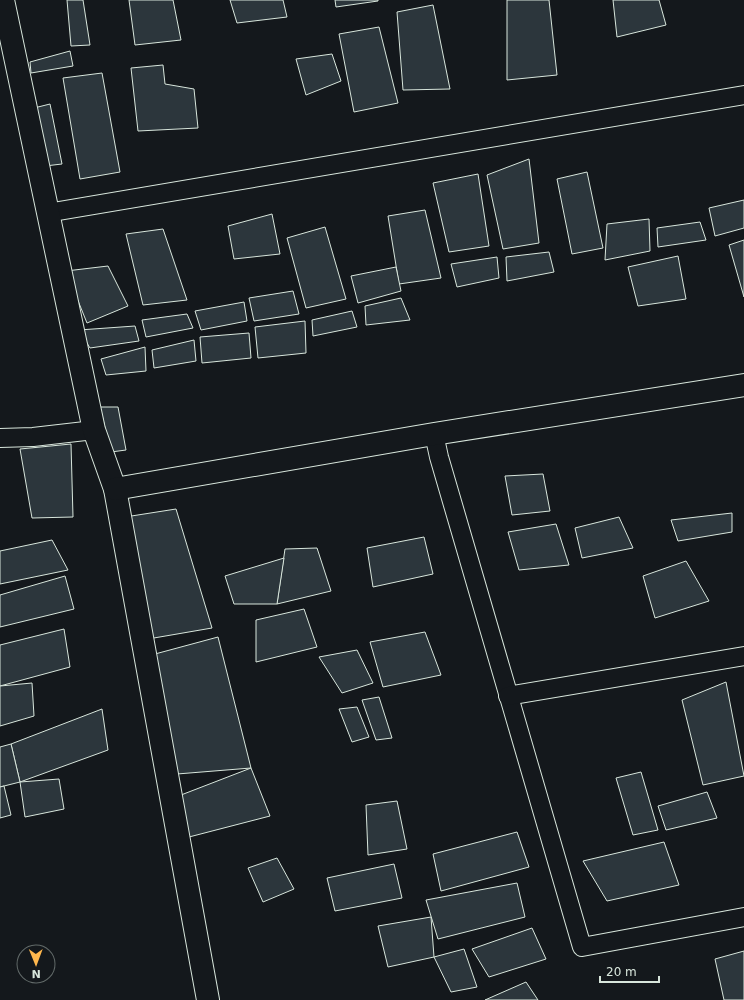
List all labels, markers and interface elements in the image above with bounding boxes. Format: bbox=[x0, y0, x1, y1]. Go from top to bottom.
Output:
north arrow bbox=[16, 944, 56, 984]
scale bar bbox=[600, 958, 659, 984]
text: 20 m bbox=[606, 965, 637, 979]
text: N bbox=[31, 967, 41, 980]

